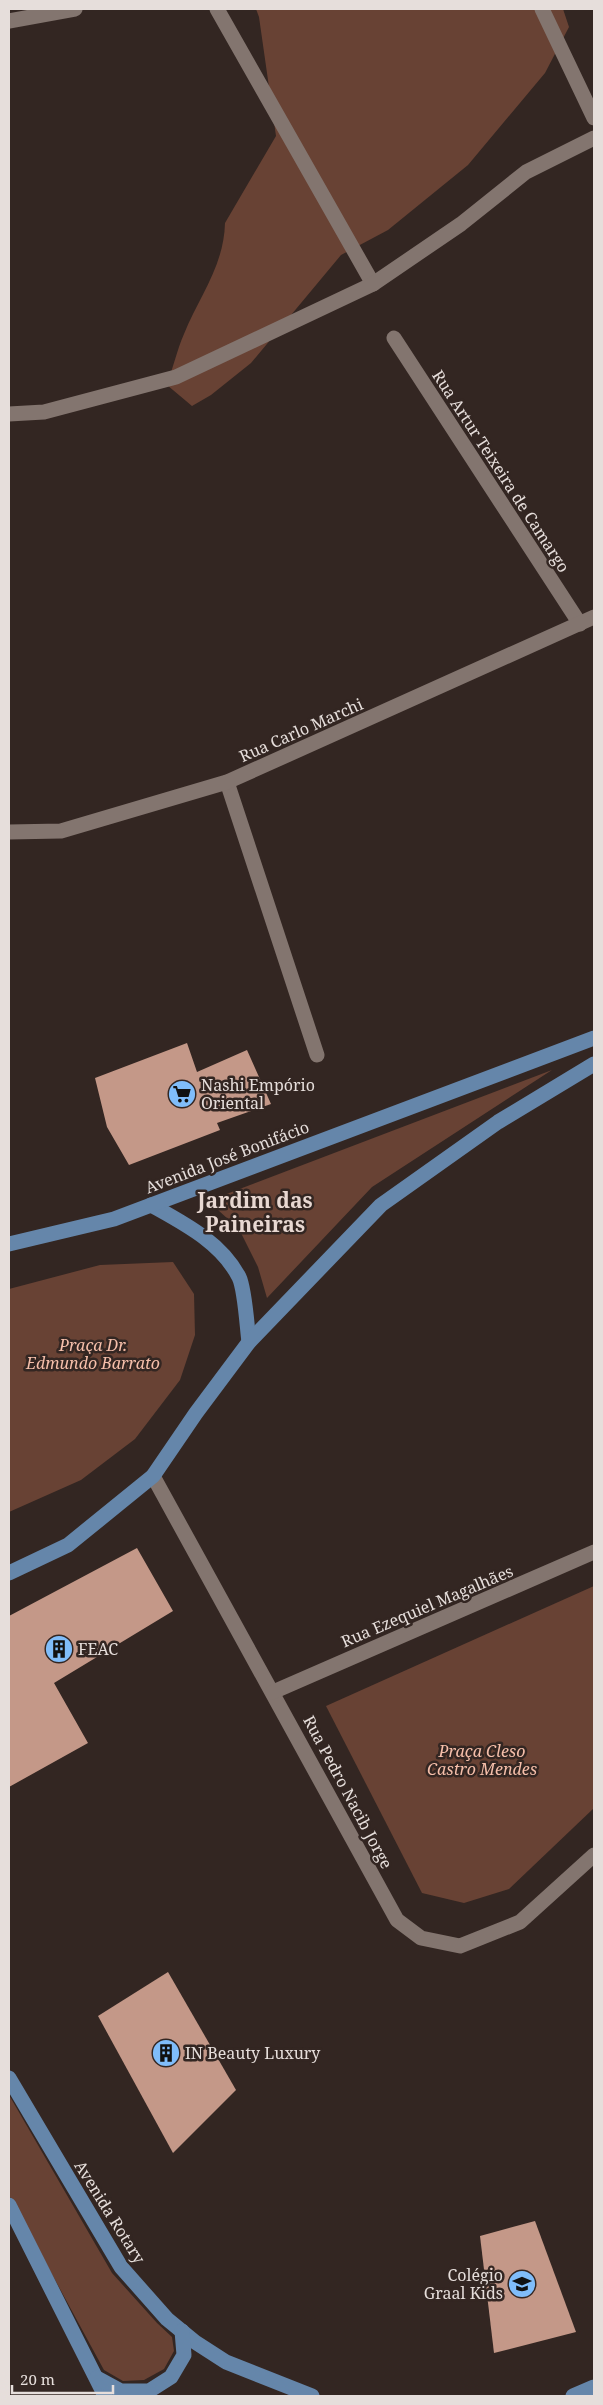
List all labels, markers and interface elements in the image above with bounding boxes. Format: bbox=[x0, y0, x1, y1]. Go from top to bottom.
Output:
street label: Rua Artur Teixeira de Camargo bbox=[427, 366, 575, 576]
street label: Rua Carlo Marchi bbox=[236, 693, 366, 767]
place label: Nashi Empório Oriental bbox=[201, 1074, 315, 1114]
supermarket icon: Nashi Empório Oriental bbox=[167, 1079, 197, 1109]
street label: Avenida José Bonifácio bbox=[142, 1116, 312, 1198]
district label: Jardim das Paineiras bbox=[196, 1186, 313, 1238]
park label: Praça Dr. Edmundo Barrato bbox=[25, 1334, 160, 1374]
street label: Rua Ezequiel Magalhães bbox=[338, 1560, 516, 1652]
building icon: FEAC bbox=[44, 1634, 74, 1664]
place label: FEAC bbox=[78, 1638, 118, 1660]
street label: Rua Pedro Nacib Jorge bbox=[298, 1712, 398, 1872]
park label: Praça Cleso Castro Mendes bbox=[427, 1740, 537, 1780]
building icon: IN Beauty Luxury bbox=[151, 2038, 181, 2068]
place label: IN Beauty Luxury bbox=[185, 2042, 321, 2064]
street label: Avenida Rotary bbox=[70, 2156, 151, 2268]
place label: Colégio Graal Kids bbox=[424, 2264, 503, 2304]
school or university icon: Colégio Graal Kids bbox=[507, 2269, 537, 2299]
scale bar bbox=[12, 2362, 114, 2394]
text: 20 m bbox=[20, 2369, 55, 2389]

